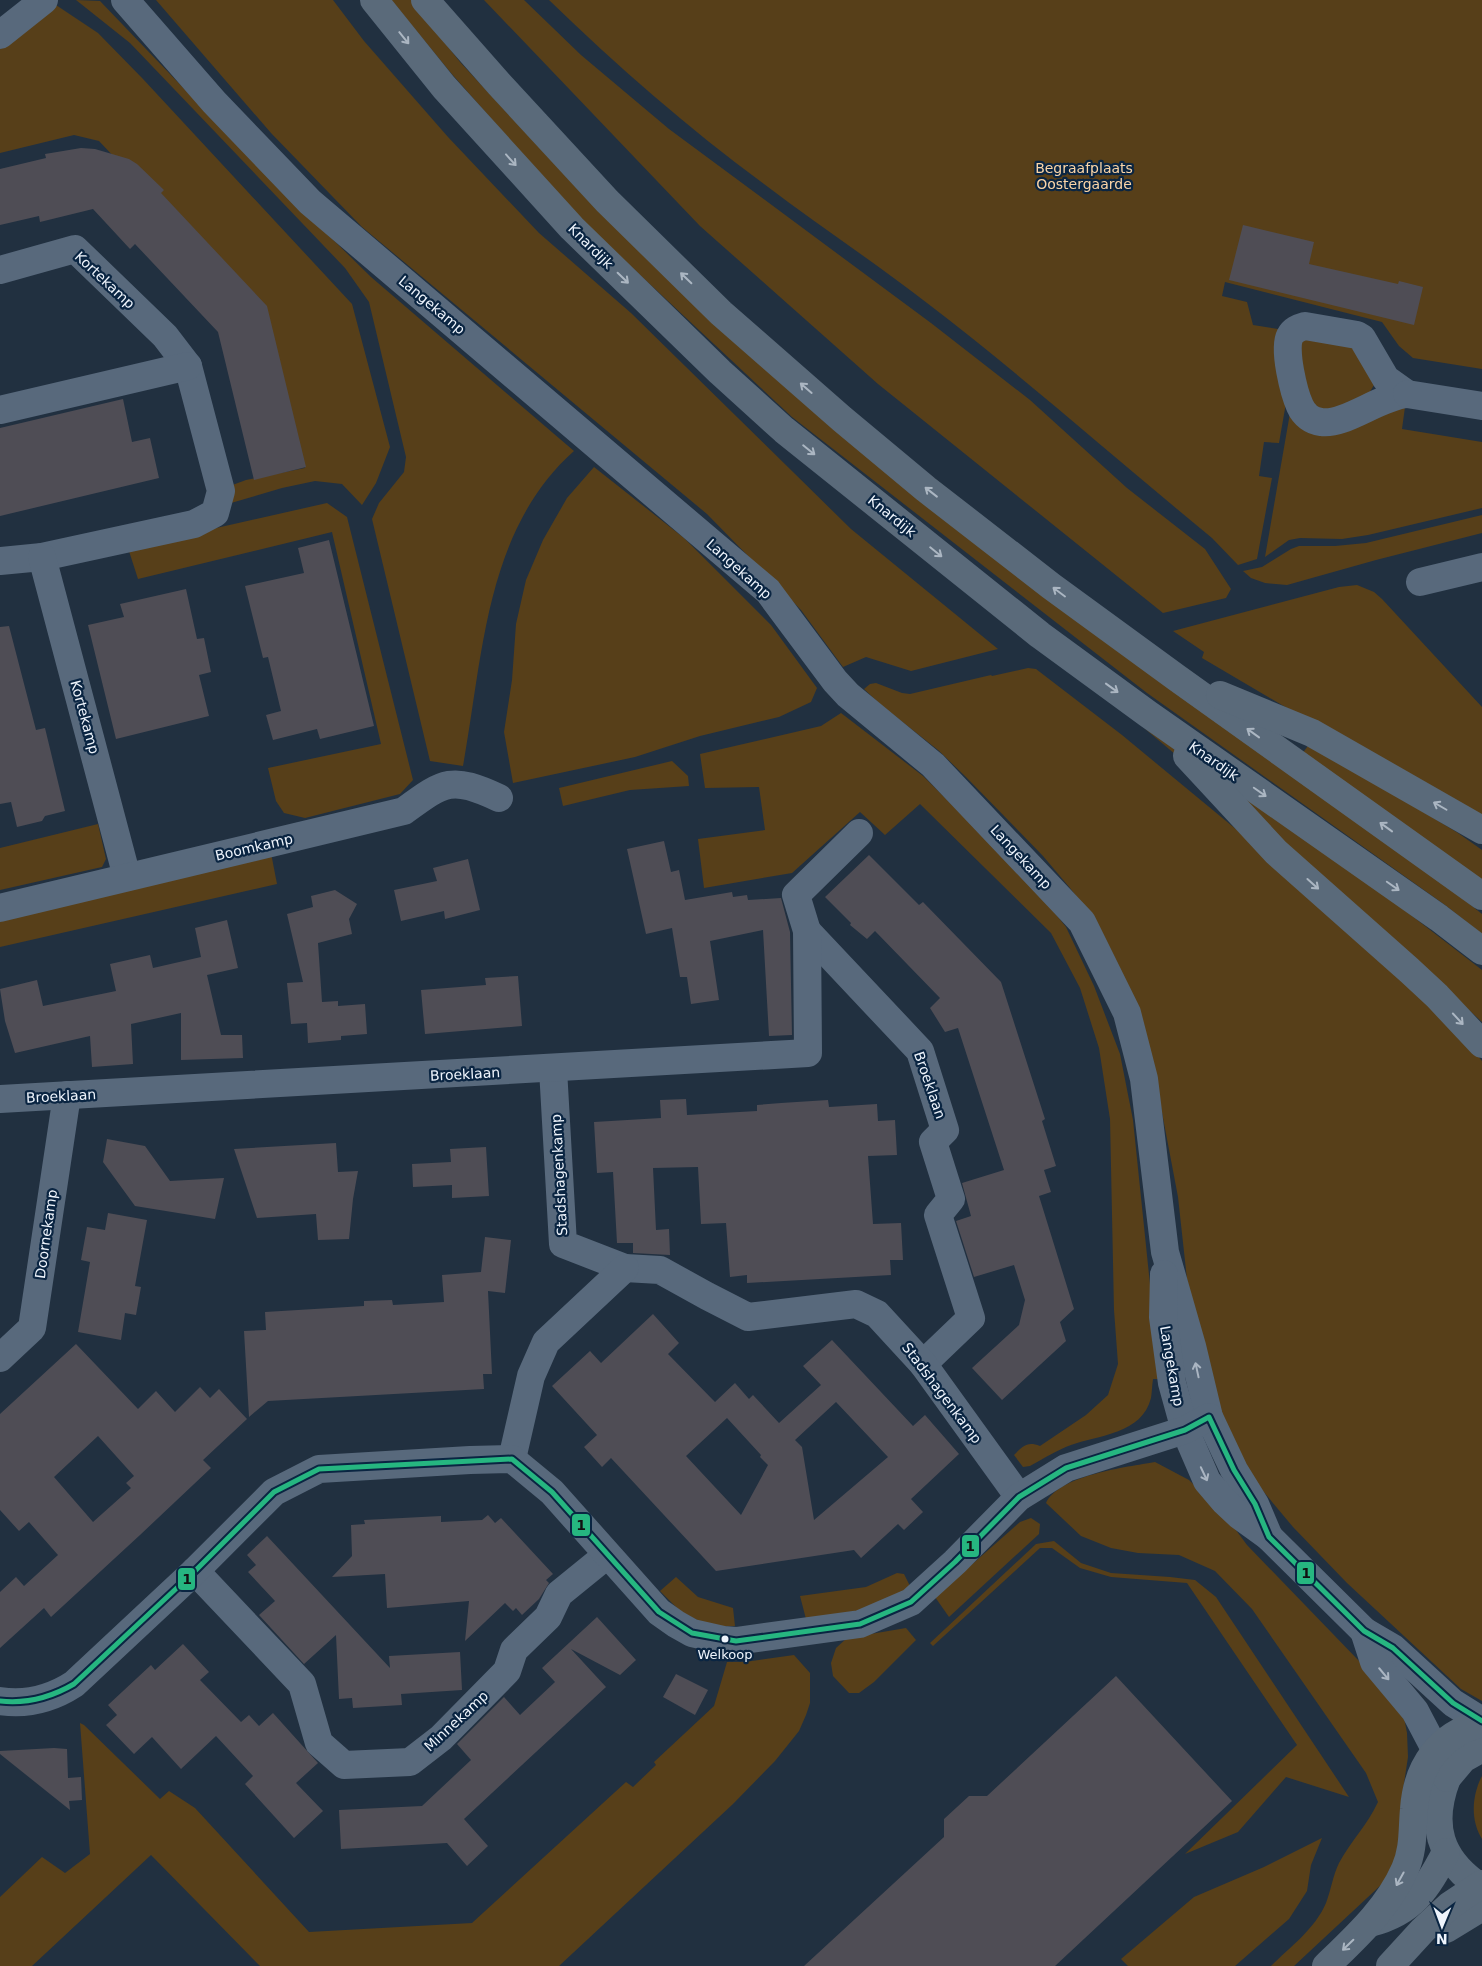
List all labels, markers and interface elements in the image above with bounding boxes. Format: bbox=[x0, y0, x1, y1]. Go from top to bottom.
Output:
one-way arrow bbox=[399, 31, 410, 44]
one-way arrow bbox=[505, 154, 517, 167]
park label: Begraafplaats Oostergaarde bbox=[1035, 160, 1133, 192]
street label: Knardijk bbox=[565, 220, 617, 272]
street label: Kortekamp bbox=[72, 248, 138, 312]
one-way arrow bbox=[617, 272, 630, 284]
one-way arrow bbox=[680, 272, 692, 285]
street label: Langekamp bbox=[396, 273, 469, 337]
one-way arrow bbox=[800, 383, 813, 394]
one-way arrow bbox=[803, 445, 816, 456]
one-way arrow bbox=[924, 487, 937, 498]
street label: Knardijk bbox=[865, 492, 920, 541]
street label: Langekamp bbox=[703, 536, 775, 602]
one-way arrow bbox=[929, 547, 942, 558]
one-way arrow bbox=[1053, 586, 1066, 597]
street label: Kortekamp bbox=[67, 678, 103, 756]
one-way arrow bbox=[1105, 682, 1118, 693]
one-way arrow bbox=[1247, 728, 1261, 738]
street label: Knardijk bbox=[1186, 738, 1243, 784]
one-way arrow bbox=[1253, 787, 1267, 797]
one-way arrow bbox=[1432, 801, 1447, 811]
street label: Langekamp bbox=[987, 822, 1055, 892]
one-way arrow bbox=[1379, 822, 1393, 832]
street label: Boomkamp bbox=[214, 830, 295, 864]
one-way arrow bbox=[1306, 878, 1319, 890]
one-way arrow bbox=[1386, 881, 1400, 891]
one-way arrow bbox=[1452, 1012, 1464, 1025]
street label: Broeklaan bbox=[911, 1049, 949, 1121]
street label: Broeklaan bbox=[429, 1064, 501, 1084]
street label: Broeklaan bbox=[25, 1086, 97, 1106]
street label: Stadshagenkamp bbox=[548, 1114, 570, 1236]
street label: Doornekamp bbox=[32, 1188, 60, 1280]
street label: Langekamp bbox=[1157, 1324, 1187, 1408]
street label: Stadshagenkamp bbox=[899, 1339, 985, 1447]
one-way arrow bbox=[1192, 1362, 1201, 1378]
one-way arrow bbox=[1200, 1466, 1210, 1481]
line badge: 1 bbox=[571, 1513, 591, 1537]
text: 1 bbox=[576, 1517, 586, 1533]
line badge: 1 bbox=[961, 1534, 980, 1558]
text: 1 bbox=[965, 1538, 975, 1554]
line badge: 1 bbox=[1296, 1561, 1315, 1585]
text: 1 bbox=[1301, 1565, 1311, 1581]
line badge: 1 bbox=[177, 1567, 196, 1591]
text: 1 bbox=[182, 1571, 192, 1587]
marker: Welkoop bbox=[720, 1634, 730, 1644]
place label: Welkoop bbox=[698, 1647, 752, 1662]
one-way arrow bbox=[1379, 1668, 1390, 1681]
street label: Minnekamp bbox=[421, 1687, 491, 1755]
one-way arrow bbox=[1395, 1871, 1405, 1886]
north arrow bbox=[1417, 1901, 1467, 1951]
text: N bbox=[1436, 1931, 1448, 1947]
one-way arrow bbox=[1341, 1939, 1354, 1951]

